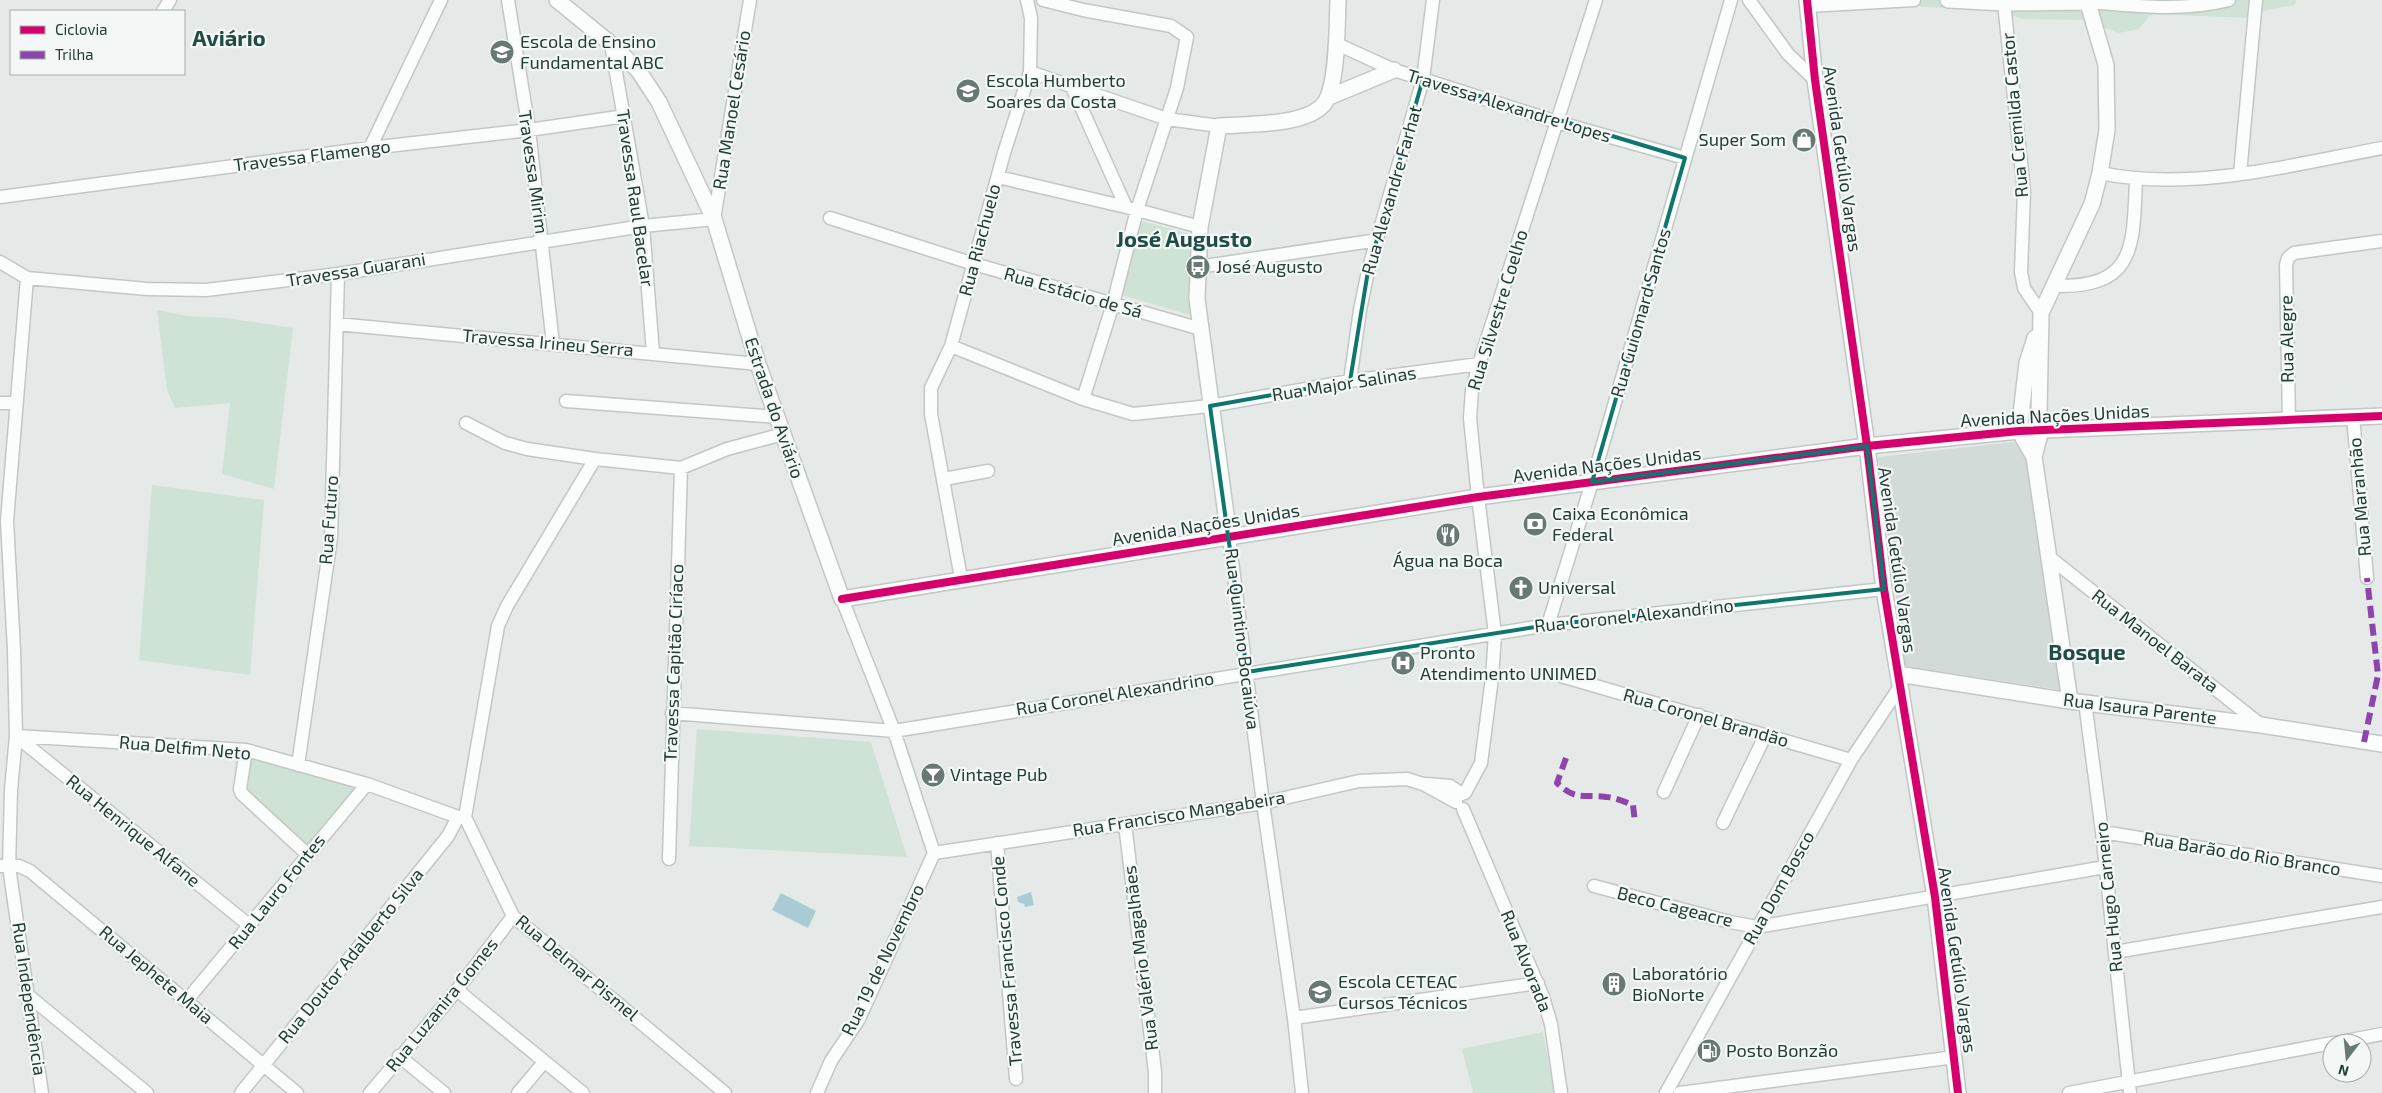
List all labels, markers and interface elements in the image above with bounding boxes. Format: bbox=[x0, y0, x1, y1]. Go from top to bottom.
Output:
legend bbox=[10, 10, 185, 75]
text: Ciclovia bbox=[55, 20, 107, 38]
district label: Aviário bbox=[192, 24, 266, 50]
street label: Rua Manoel Cesário bbox=[708, 29, 754, 191]
place label: Escola de Ensino Fundamental ABC bbox=[520, 30, 664, 73]
street label: Rua Cremilda Castor bbox=[1996, 32, 2032, 199]
school or university icon: Escola de Ensino Fundamental ABC bbox=[489, 39, 515, 65]
text: Trilha bbox=[55, 45, 93, 63]
street label: Travessa Alexandre Lopes bbox=[1404, 63, 1614, 147]
street label: Avenida Getúlio Vargas bbox=[1819, 65, 1867, 253]
place label: Escola Humberto Soares da Costa bbox=[986, 69, 1126, 112]
school or university icon: Escola Humberto Soares da Costa bbox=[955, 78, 981, 104]
street label: Rua Alexandre Farhat bbox=[1356, 102, 1426, 277]
street label: Travessa Raul Bacelar bbox=[613, 108, 659, 288]
street label: Travessa Mirim bbox=[514, 109, 554, 235]
shop icon: Super Som bbox=[1791, 127, 1817, 153]
place label: Super Som bbox=[1699, 128, 1786, 150]
street label: Travessa Flamengo bbox=[232, 134, 392, 176]
street label: Rua Riachuelo bbox=[953, 181, 1005, 298]
district label: José Augusto bbox=[1116, 225, 1252, 251]
street label: Rua Guiomard Santos bbox=[1605, 225, 1675, 400]
street label: Rua Silvestre Coelho bbox=[1462, 227, 1532, 393]
street label: Travessa Guarani bbox=[285, 247, 427, 291]
bus stop icon: José Augusto bbox=[1185, 254, 1211, 280]
place label: José Augusto bbox=[1216, 255, 1323, 277]
street label: Rua Estácio de Sá bbox=[1002, 262, 1145, 322]
street label: Rua Alegre bbox=[2274, 295, 2298, 383]
street label: Travessa Irineu Serra bbox=[461, 324, 635, 360]
street label: Estrada do Aviário bbox=[740, 334, 809, 481]
street label: Rua Major Salinas bbox=[1270, 361, 1418, 405]
street label: Avenida Nações Unidas bbox=[1960, 399, 2150, 432]
street label: Rua Maranhão bbox=[2343, 437, 2375, 557]
street label: Avenida Nações Unidas bbox=[1511, 442, 1702, 487]
street label: Avenida Getúlio Vargas bbox=[1874, 466, 1922, 654]
street label: Rua Futuro bbox=[314, 475, 342, 565]
street label: Avenida Nações Unidas bbox=[1110, 498, 1301, 551]
place label: Caixa Econômica Federal bbox=[1552, 502, 1689, 545]
bank icon: Caixa Econômica Federal bbox=[1522, 511, 1548, 537]
restaurant icon: Água na Boca bbox=[1435, 522, 1461, 548]
street label: Rua Quintino Bocaiúva bbox=[1221, 547, 1265, 731]
place label: Água na Boca bbox=[1393, 549, 1503, 571]
street label: Travessa Capitão Ciríaco bbox=[659, 563, 687, 762]
church icon: Universal bbox=[1508, 575, 1534, 601]
place label: Universal bbox=[1538, 576, 1616, 598]
street label: Rua Manoel Barata bbox=[2088, 584, 2223, 697]
street label: Rua Coronel Alexandrino bbox=[1533, 594, 1735, 636]
district label: Bosque bbox=[2048, 638, 2126, 664]
place label: Pronto Atendimento UNIMED bbox=[1420, 641, 1597, 684]
hospital icon: Pronto Atendimento UNIMED bbox=[1390, 650, 1416, 676]
street label: Rua Coronel Alexandrino bbox=[1014, 666, 1215, 720]
street label: Rua Coronel Brandão bbox=[1621, 683, 1792, 751]
street label: Rua Isaura Parente bbox=[2062, 688, 2218, 728]
street label: Rua Delfim Neto bbox=[118, 730, 252, 764]
bar icon: Vintage Pub bbox=[920, 762, 946, 788]
place label: Vintage Pub bbox=[950, 763, 1047, 785]
street label: Rua Henrique Alfane bbox=[62, 769, 205, 891]
street label: Rua Francisco Mangabeira bbox=[1071, 785, 1287, 841]
street label: Rua Hugo Carneiro bbox=[2089, 821, 2127, 973]
street label: Rua Dom Bosco bbox=[1738, 827, 1818, 948]
street label: Rua Barão do Rio Branco bbox=[2142, 827, 2342, 879]
street label: Rua Lauro Fontes bbox=[223, 829, 329, 953]
street label: Travessa Francisco Conde bbox=[986, 855, 1026, 1067]
street label: Rua Doutor Adalberto Silva bbox=[273, 863, 428, 1047]
street label: Rua Valério Magalhães bbox=[1118, 864, 1162, 1052]
street label: Avenida Getúlio Vargas bbox=[1934, 866, 1982, 1054]
street label: Rua 19 de Novembro bbox=[836, 880, 928, 1039]
street label: Beco Cageacre bbox=[1615, 881, 1736, 931]
street label: Rua Alvorada bbox=[1497, 906, 1557, 1015]
street label: Rua Delmar Pismel bbox=[512, 909, 644, 1025]
street label: Rua Jephete Maia bbox=[95, 920, 218, 1028]
street label: Rua Independência bbox=[8, 921, 52, 1077]
street label: Rua Luzanira Gomes bbox=[380, 933, 502, 1076]
place label: Laboratório BioNorte bbox=[1632, 962, 1728, 1005]
place label: Escola CETEAC Cursos Técnicos bbox=[1338, 970, 1468, 1013]
building icon: Laboratório BioNorte bbox=[1601, 971, 1627, 997]
school or university icon: Escola CETEAC Cursos Técnicos bbox=[1307, 979, 1333, 1005]
north arrow bbox=[2322, 1033, 2372, 1083]
fuel station icon: Posto Bonzão bbox=[1696, 1038, 1722, 1064]
place label: Posto Bonzão bbox=[1726, 1039, 1838, 1061]
text: N bbox=[2336, 1061, 2350, 1081]

